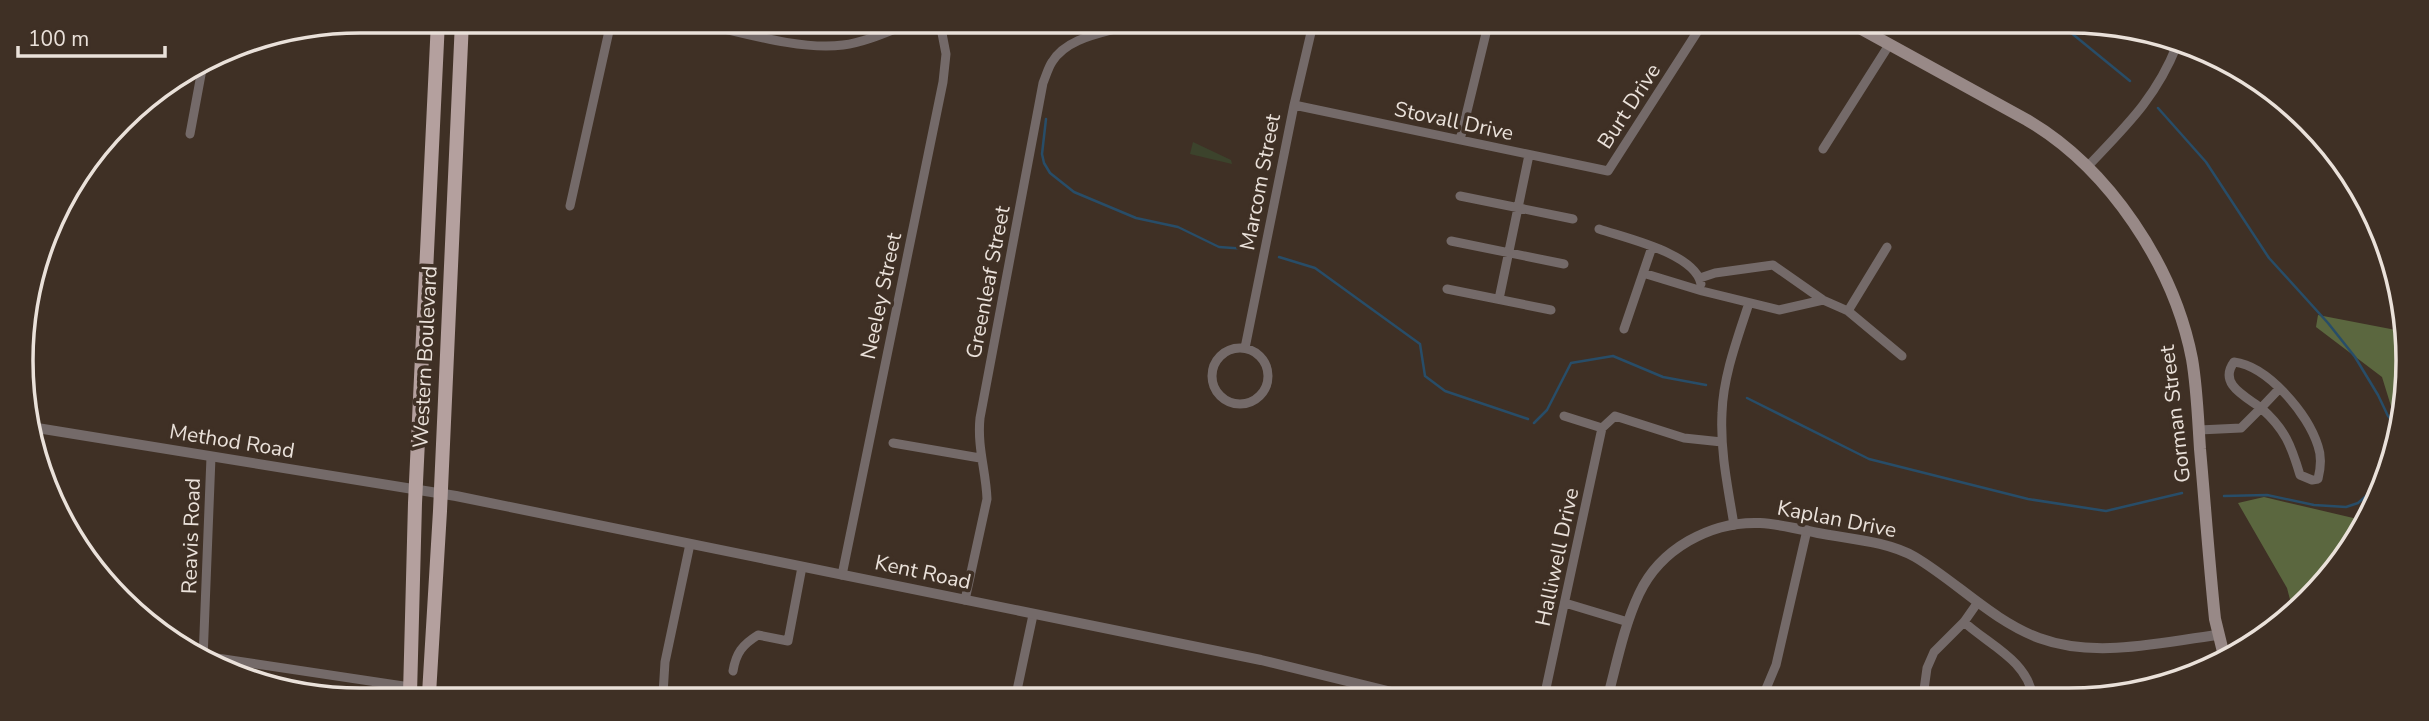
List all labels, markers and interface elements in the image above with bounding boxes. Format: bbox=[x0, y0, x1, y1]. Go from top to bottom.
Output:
scale bar bbox=[18, 14, 164, 58]
text: 100 m bbox=[28, 25, 89, 53]
street label: Burt Drive bbox=[1591, 58, 1667, 154]
street label: Stovall Drive bbox=[1392, 95, 1516, 147]
street label: Marcom Street bbox=[1233, 111, 1287, 253]
street label: Greenleaf Street bbox=[959, 203, 1017, 361]
street label: Neeley Street bbox=[854, 230, 908, 362]
street label: Western Boulevard bbox=[406, 265, 444, 449]
street label: Gorman Street bbox=[2153, 343, 2197, 484]
street label: Method Road bbox=[167, 417, 297, 465]
street label: Reavis Road bbox=[175, 478, 207, 594]
street label: Halliwell Drive bbox=[1529, 485, 1585, 629]
street label: Kaplan Drive bbox=[1775, 494, 1899, 544]
street label: Kent Road bbox=[872, 548, 974, 596]

